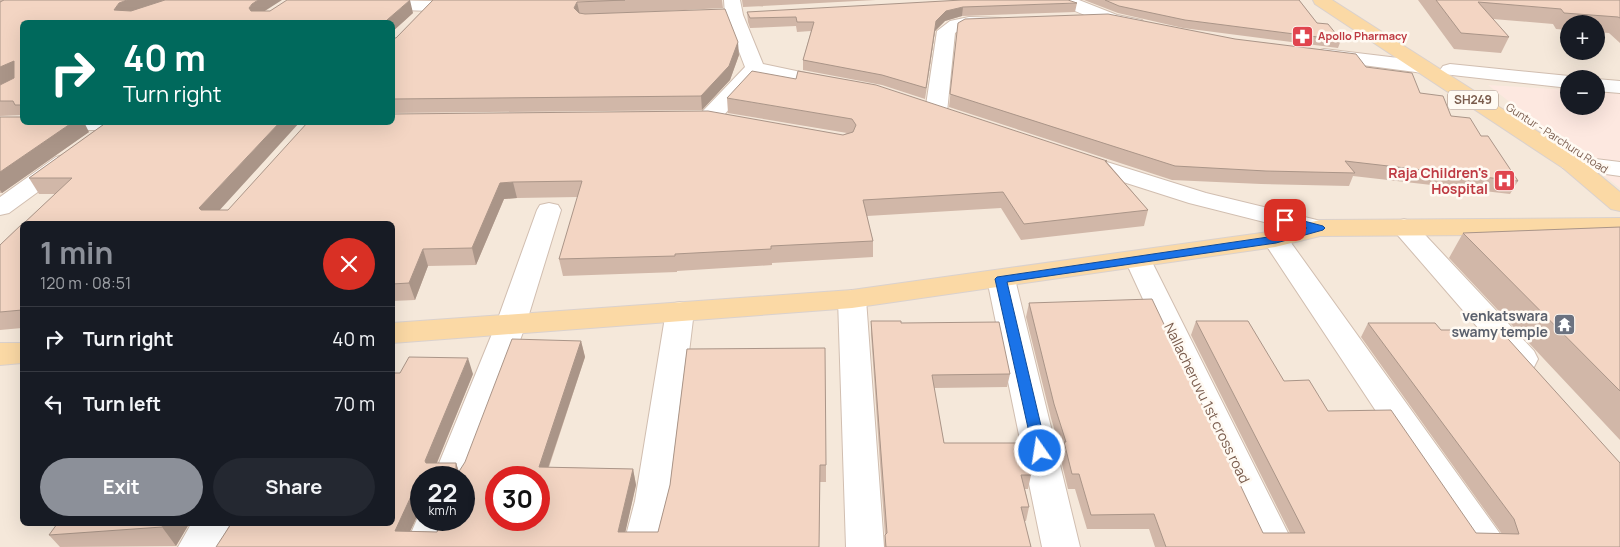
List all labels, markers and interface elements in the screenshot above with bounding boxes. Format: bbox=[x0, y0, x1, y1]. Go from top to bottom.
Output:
map controls bbox=[1560, 15, 1605, 115]
button: + bbox=[1560, 15, 1605, 60]
pharmacy icon: Apollo Pharmacy bbox=[1290, 24, 1314, 48]
place label: Apollo Pharmacy bbox=[1318, 28, 1408, 43]
text: 40 m bbox=[123, 34, 206, 82]
icon: right bbox=[40, 40, 105, 105]
button: − bbox=[1560, 70, 1605, 115]
text: Turn right bbox=[123, 79, 221, 109]
road number: SH249 bbox=[1448, 90, 1498, 110]
street label: Guntur - Parchuru Road bbox=[1503, 99, 1611, 176]
place label: Raja Children's Hospital bbox=[1388, 163, 1488, 198]
hospital icon: Raja Children's Hospital bbox=[1492, 169, 1516, 193]
pin bbox=[1264, 199, 1306, 241]
icon: arrive bbox=[1271, 206, 1299, 234]
text: 1 min bbox=[40, 232, 113, 273]
button: close bbox=[323, 238, 375, 290]
text: 120 m · 08:51 bbox=[40, 272, 131, 294]
place label: venkatswara swamy temple bbox=[1451, 306, 1548, 341]
temple icon: venkatswara swamy temple bbox=[1552, 312, 1576, 336]
street label: Nallacheruvu 1st cross road bbox=[1160, 319, 1255, 486]
icon: right bbox=[40, 325, 68, 353]
text: Turn right bbox=[83, 326, 173, 352]
text: 40 m bbox=[332, 326, 375, 352]
icon: left bbox=[40, 390, 68, 418]
text: Turn left bbox=[83, 391, 161, 417]
text: 70 m bbox=[334, 391, 375, 417]
position arrow bbox=[1013, 424, 1065, 476]
button: Exit bbox=[40, 458, 203, 516]
button: Share bbox=[213, 458, 375, 516]
speed limit sign: 30 bbox=[485, 466, 550, 531]
text: 22 bbox=[428, 475, 457, 510]
text: km/h bbox=[429, 502, 456, 519]

